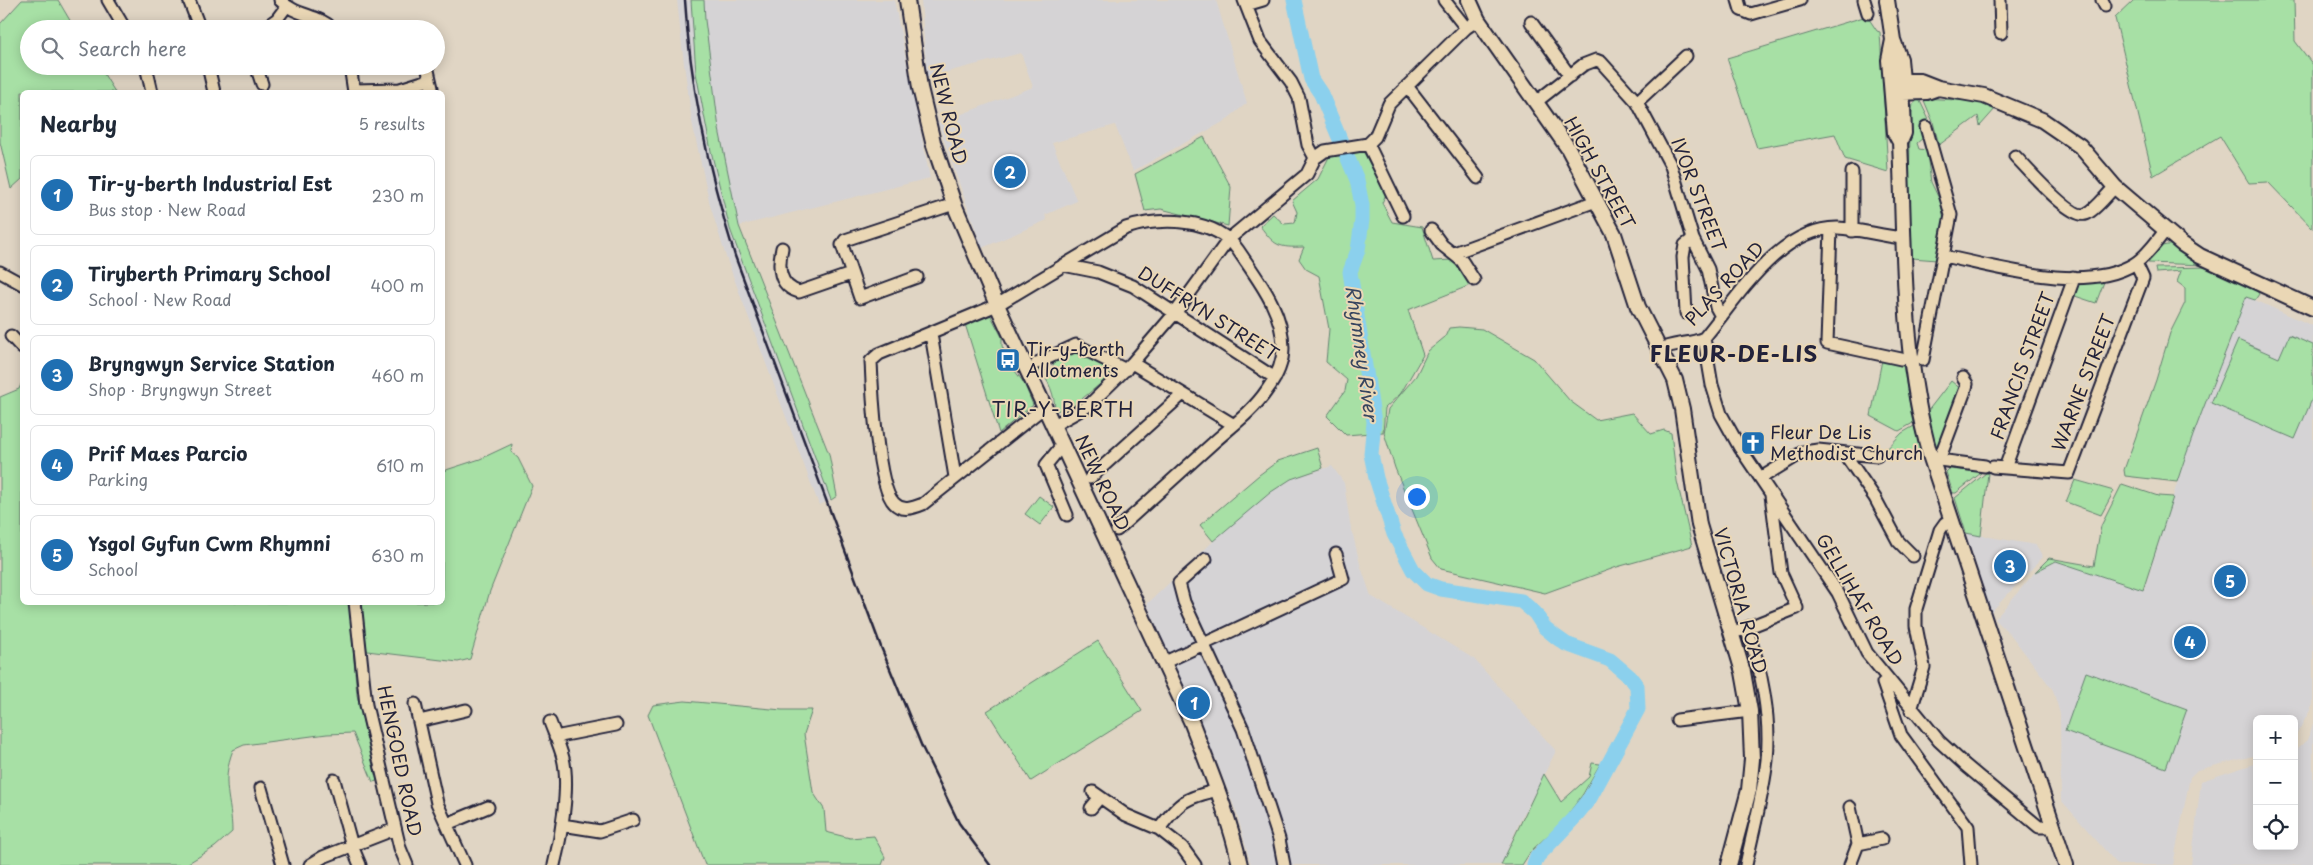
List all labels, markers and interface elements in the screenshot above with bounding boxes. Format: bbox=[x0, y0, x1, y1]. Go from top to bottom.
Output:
search box bbox=[20, 20, 445, 75]
icon: search bbox=[38, 34, 66, 62]
text: Search here bbox=[78, 34, 187, 62]
street label: NEW ROAD bbox=[924, 60, 975, 167]
text: Nearby bbox=[40, 107, 117, 139]
text: 5 results bbox=[358, 111, 425, 135]
street label: HIGH STREET bbox=[1558, 111, 1643, 234]
street label: IVOR STREET bbox=[1665, 133, 1734, 256]
pin: 2 bbox=[994, 153, 1026, 191]
text: Tir-y-berth Industrial Est bbox=[88, 169, 332, 197]
text: 1 bbox=[53, 183, 61, 207]
text: 230 m bbox=[372, 183, 424, 207]
text: Bus stop · New Road bbox=[88, 197, 246, 221]
street label: PLAS ROAD bbox=[1678, 235, 1770, 331]
text: Tiryberth Primary School bbox=[88, 259, 331, 287]
street label: DUFFRYN STREET bbox=[1133, 259, 1285, 367]
text: 2 bbox=[51, 273, 63, 297]
text: 400 m bbox=[371, 273, 424, 297]
water label: Rhymney River bbox=[1340, 283, 1387, 425]
text: School · New Road bbox=[88, 287, 232, 311]
street label: FRANCIS STREET bbox=[1982, 287, 2061, 443]
street label: WARNE STREET bbox=[2044, 309, 2121, 455]
place label: Tir-y-berth Allotments bbox=[1026, 335, 1125, 383]
district label: FLEUR-DE-LIS bbox=[1650, 336, 1818, 369]
bus stop icon: Tir-y-berth Allotments bbox=[995, 347, 1021, 373]
text: Bryngwyn Service Station bbox=[88, 349, 335, 377]
text: 3 bbox=[52, 363, 62, 387]
text: 460 m bbox=[372, 363, 424, 387]
text: Shop · Bryngwyn Street bbox=[88, 377, 272, 401]
district label: TIR-Y-BERTH bbox=[991, 394, 1135, 424]
place label: Fleur De Lis Methodist Church bbox=[1770, 418, 1923, 466]
street label: NEW ROAD bbox=[1069, 430, 1137, 535]
church icon: Fleur De Lis Methodist Church bbox=[1740, 430, 1766, 456]
text: Prif Maes Parcio bbox=[88, 439, 247, 467]
text: 4 bbox=[52, 453, 62, 477]
text: 610 m bbox=[376, 453, 424, 477]
text: Parking bbox=[88, 467, 148, 491]
your location bbox=[1404, 484, 1430, 510]
street label: VICTORIA ROAD bbox=[1708, 524, 1775, 677]
street label: GELLIHAF ROAD bbox=[1810, 528, 1910, 670]
text: Ysgol Gyfun Cwm Rhymni bbox=[88, 529, 331, 557]
text: 5 bbox=[52, 543, 62, 567]
text: 630 m bbox=[371, 543, 424, 567]
pin: 3 bbox=[1994, 547, 2026, 585]
text: School bbox=[88, 557, 138, 581]
pin: 5 bbox=[2214, 562, 2246, 600]
pin: 4 bbox=[2174, 623, 2206, 661]
street label: HENGOED ROAD bbox=[371, 683, 430, 839]
pin: 1 bbox=[1178, 684, 1210, 722]
map controls bbox=[2253, 715, 2298, 850]
button: + bbox=[2253, 715, 2298, 760]
button: − bbox=[2253, 760, 2298, 805]
button: locate bbox=[2253, 805, 2298, 850]

